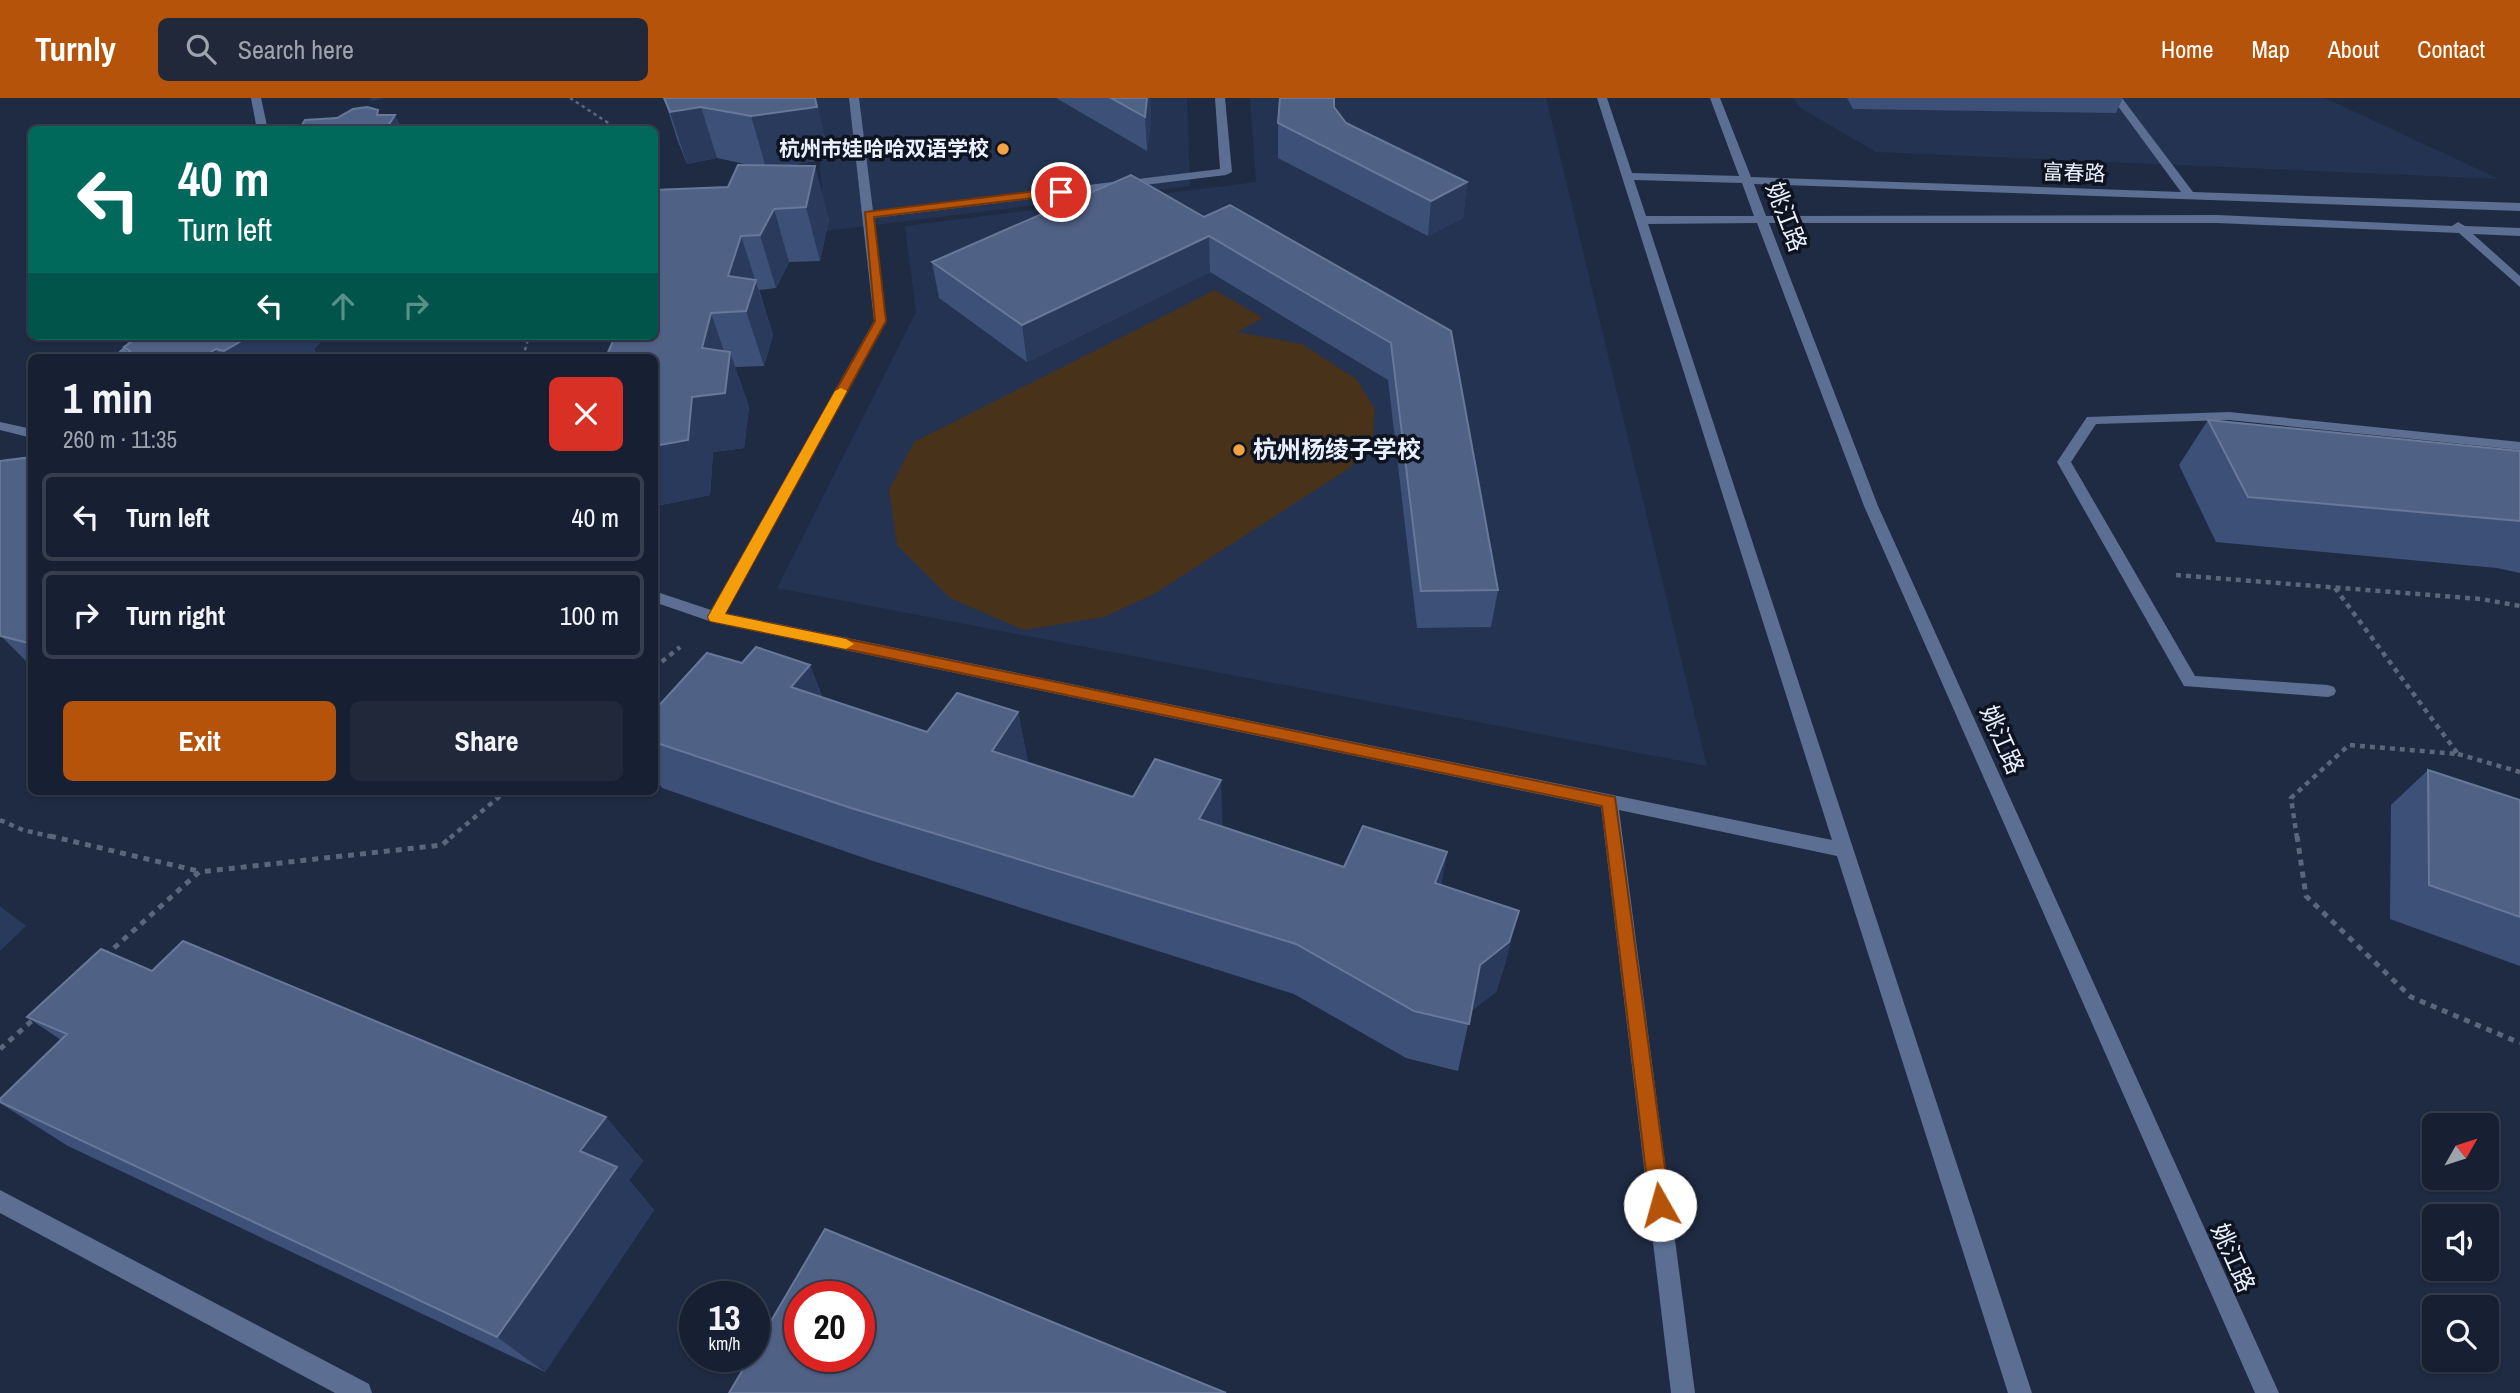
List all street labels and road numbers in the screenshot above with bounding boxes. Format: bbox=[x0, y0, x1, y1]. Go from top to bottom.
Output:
street label: 富春路 bbox=[2042, 157, 2106, 188]
street label: 姚江路 bbox=[1759, 177, 1815, 256]
street label: 姚江路 bbox=[1974, 700, 2032, 779]
street label: 姚江路 bbox=[2205, 1218, 2263, 1297]

